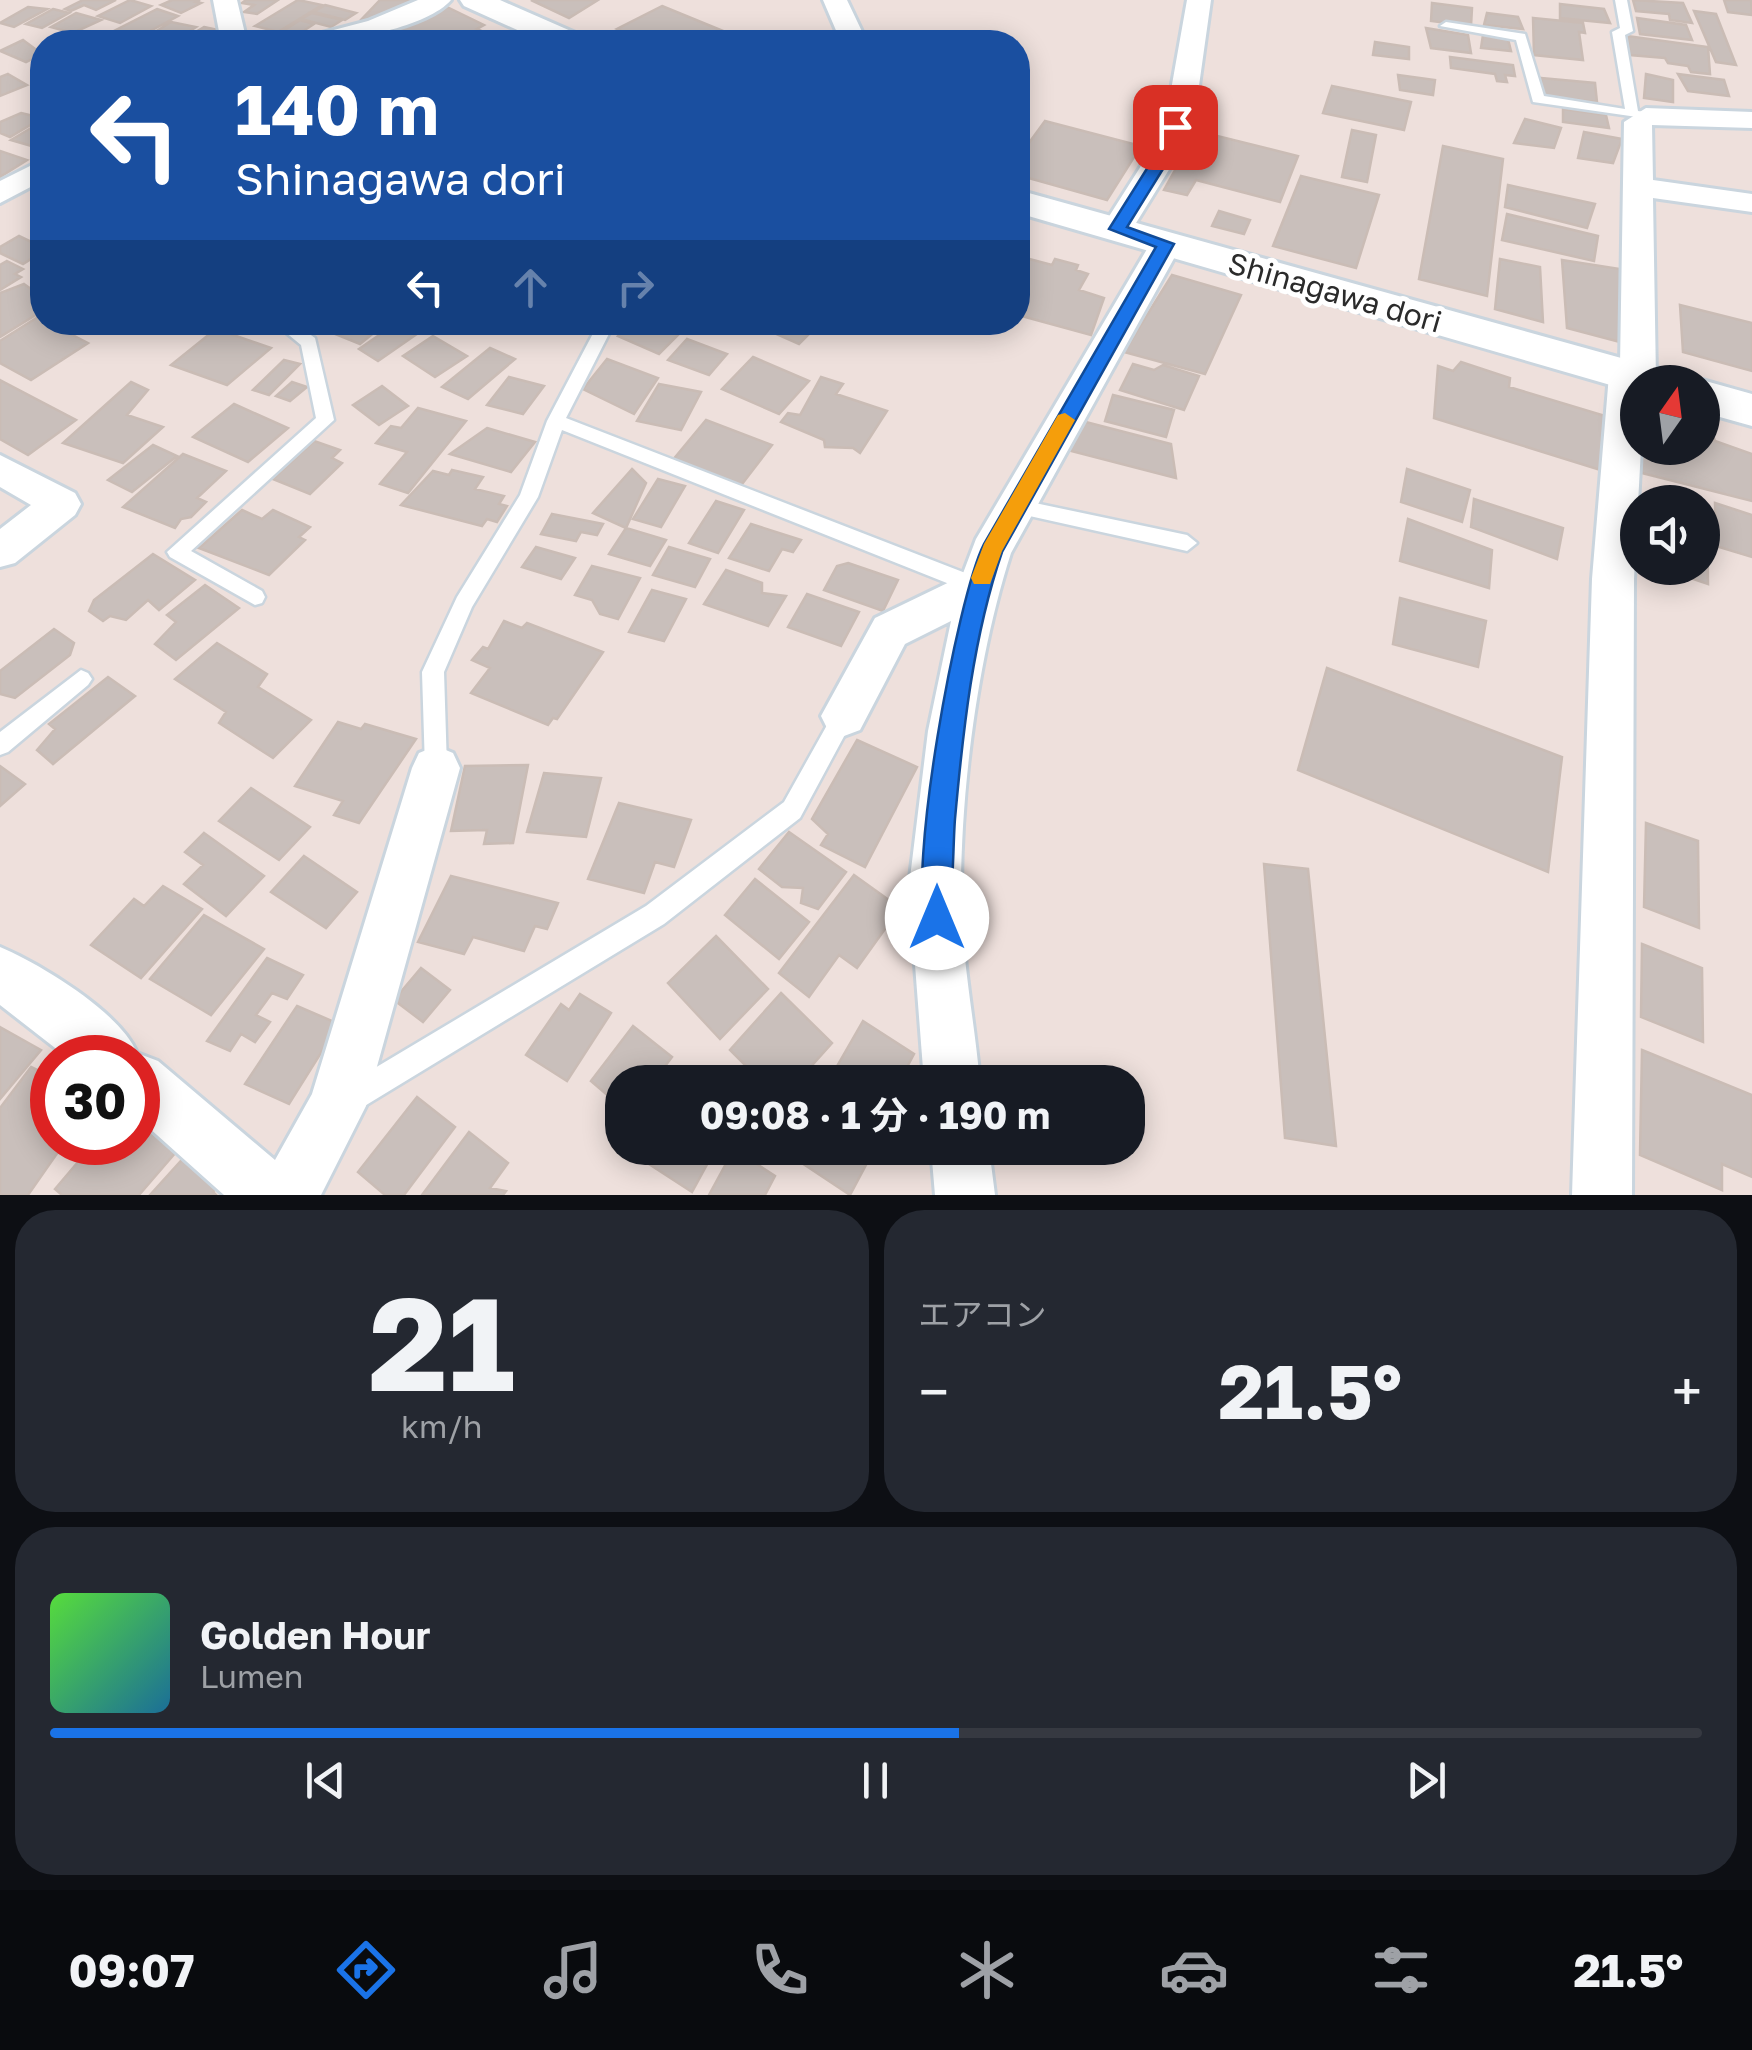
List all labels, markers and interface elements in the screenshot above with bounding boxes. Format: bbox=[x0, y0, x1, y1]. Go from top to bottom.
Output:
text: 140 m bbox=[235, 66, 439, 150]
icon: left bbox=[70, 70, 200, 200]
pin bbox=[1133, 85, 1218, 170]
icon: arrive bbox=[1148, 100, 1203, 155]
text: Shinagawa dori bbox=[235, 151, 566, 205]
street label: Shinagawa dori bbox=[1224, 244, 1446, 340]
icon: left bbox=[398, 260, 453, 315]
icon: ahead bbox=[503, 260, 558, 315]
icon: right bbox=[608, 260, 663, 315]
north arrow bbox=[1620, 365, 1720, 465]
map controls bbox=[1620, 365, 1720, 585]
button: sound bbox=[1620, 485, 1720, 585]
position arrow bbox=[885, 866, 989, 970]
speed limit sign: 30 bbox=[30, 1035, 160, 1165]
text: 09:08 · 1 分 · 190 m bbox=[700, 1092, 1050, 1137]
text: 21 bbox=[369, 1264, 515, 1420]
text: エアコン bbox=[919, 1295, 1047, 1333]
text: 21.5° bbox=[1219, 1345, 1402, 1436]
text: − bbox=[919, 1358, 949, 1424]
text: + bbox=[1672, 1358, 1702, 1424]
text: km/h bbox=[401, 1407, 482, 1445]
text: Golden Hour bbox=[200, 1612, 431, 1657]
text: Lumen bbox=[200, 1657, 304, 1695]
icon: previous bbox=[298, 1753, 353, 1808]
icon: pause bbox=[848, 1753, 903, 1808]
icon: next bbox=[1399, 1753, 1454, 1808]
icon: directions bbox=[331, 1935, 401, 2005]
icon: music bbox=[538, 1935, 608, 2005]
icon: phone bbox=[745, 1935, 815, 2005]
icon: climate bbox=[952, 1935, 1022, 2005]
icon: car bbox=[1159, 1935, 1229, 2005]
icon: filters bbox=[1366, 1935, 1436, 2005]
text: 09:07 bbox=[68, 1943, 195, 1997]
text: 21.5° bbox=[1573, 1943, 1683, 1997]

